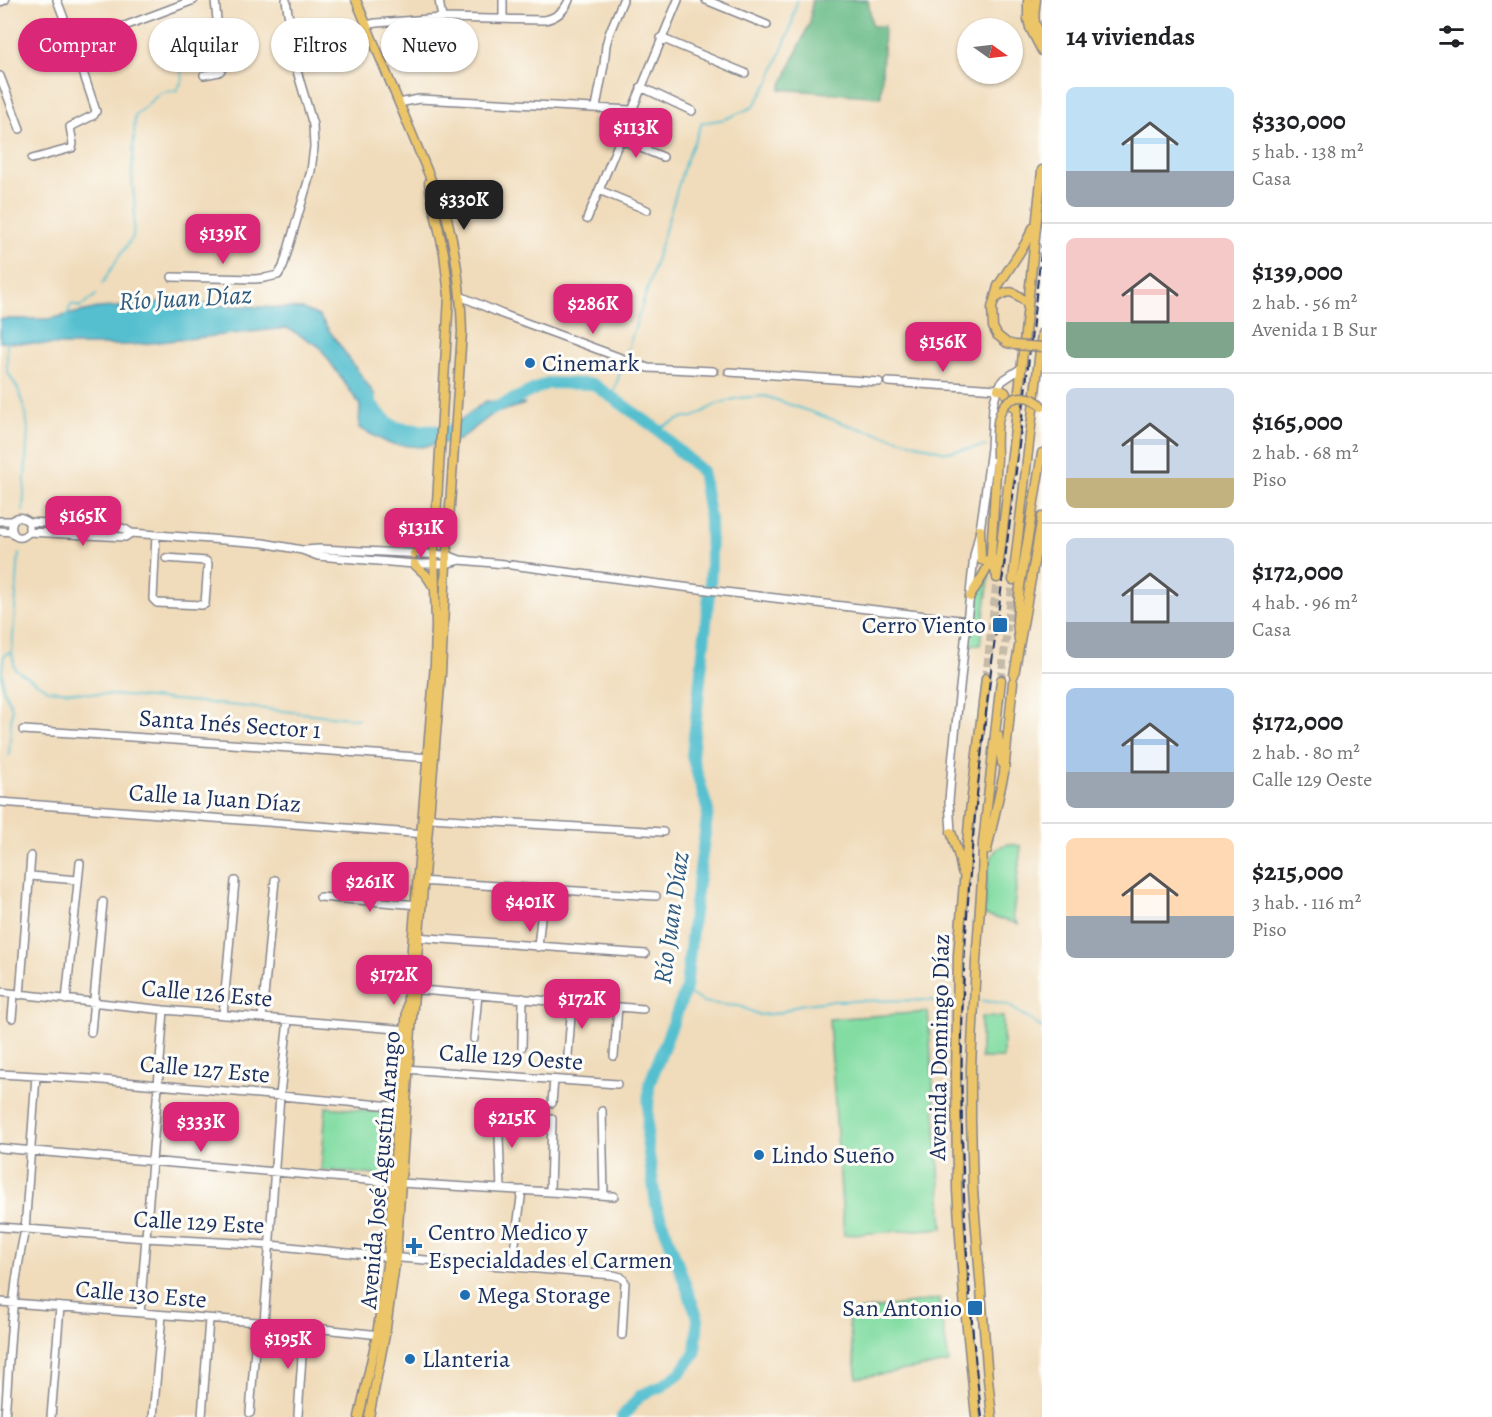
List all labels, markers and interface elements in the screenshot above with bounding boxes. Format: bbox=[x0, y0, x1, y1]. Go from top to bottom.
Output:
chip: Comprar bbox=[18, 18, 137, 72]
chip: Alquilar bbox=[149, 18, 259, 72]
chip: Filtros bbox=[271, 18, 369, 72]
chip: Nuevo bbox=[381, 18, 478, 72]
north arrow bbox=[957, 18, 1023, 84]
map controls bbox=[957, 18, 1023, 84]
text: 14 viviendas bbox=[1066, 19, 1195, 54]
icon: filters bbox=[1435, 20, 1468, 53]
text: $330,000 bbox=[1252, 103, 1346, 138]
pin: $113K bbox=[594, 108, 678, 159]
icon: home bbox=[1114, 111, 1186, 183]
text: $113K bbox=[613, 114, 659, 141]
text: 5 hab. · 138 m² bbox=[1252, 138, 1364, 165]
text: Casa bbox=[1252, 165, 1291, 192]
pin: $330K bbox=[422, 180, 506, 231]
text: $330K bbox=[439, 186, 489, 213]
pin: $139K bbox=[181, 214, 265, 265]
text: $139K bbox=[199, 220, 247, 247]
text: $139,000 bbox=[1252, 254, 1343, 289]
icon: home bbox=[1114, 262, 1186, 334]
water label: Río Juan Díaz bbox=[118, 277, 253, 319]
pin: $286K bbox=[551, 284, 635, 335]
text: 2 hab. · 56 m² bbox=[1252, 289, 1357, 316]
text: $286K bbox=[567, 290, 619, 317]
text: Avenida 1 B Sur bbox=[1252, 316, 1377, 343]
pin: $156K bbox=[901, 322, 985, 373]
text: $156K bbox=[919, 328, 967, 355]
place label: Cinemark bbox=[542, 347, 640, 379]
marker: Cinemark bbox=[523, 356, 537, 370]
text: $165,000 bbox=[1252, 404, 1343, 439]
icon: home bbox=[1114, 412, 1186, 484]
text: 2 hab. · 68 m² bbox=[1252, 439, 1359, 466]
text: Piso bbox=[1252, 466, 1286, 493]
pin: $165K bbox=[41, 496, 125, 547]
text: $165K bbox=[59, 502, 107, 529]
pin: $131K bbox=[379, 508, 463, 559]
text: $131K bbox=[398, 514, 444, 541]
text: $172,000 bbox=[1252, 554, 1343, 589]
icon: home bbox=[1114, 562, 1186, 634]
text: 4 hab. · 96 m² bbox=[1252, 589, 1357, 616]
place label: Cerro Viento bbox=[862, 609, 986, 641]
marker: Cerro Viento bbox=[991, 616, 1009, 634]
text: Casa bbox=[1252, 616, 1291, 643]
street label: Santa Inés Sector 1 bbox=[138, 702, 322, 746]
text: $172,000 bbox=[1252, 704, 1343, 739]
icon: home bbox=[1114, 712, 1186, 784]
text: 2 hab. · 80 m² bbox=[1252, 739, 1360, 766]
text: Calle 129 Oeste bbox=[1252, 766, 1372, 793]
street label: Calle 1a Juan Díaz bbox=[128, 776, 302, 820]
water label: Río Juan Díaz bbox=[644, 849, 698, 986]
text: $215,000 bbox=[1252, 854, 1343, 889]
pin: $261K bbox=[328, 862, 412, 913]
icon: home bbox=[1114, 862, 1186, 934]
text: $261K bbox=[346, 868, 394, 895]
pin: $401K bbox=[488, 882, 572, 933]
text: $401K bbox=[505, 888, 555, 915]
text: 3 hab. · 116 m² bbox=[1252, 889, 1361, 916]
text: Piso bbox=[1252, 916, 1286, 943]
street label: Avenida Domingo Díaz bbox=[921, 933, 957, 1162]
pin: $172K bbox=[352, 955, 436, 1006]
text: $172K bbox=[370, 961, 418, 988]
street label: Calle 126 Este bbox=[140, 971, 274, 1015]
pin: $172K bbox=[540, 979, 624, 1030]
text: $172K bbox=[558, 985, 606, 1012]
street label: Avenida José Agustín Arango bbox=[352, 1029, 408, 1312]
street label: Calle 129 Oeste bbox=[438, 1036, 584, 1078]
street label: Calle 127 Este bbox=[139, 1047, 271, 1091]
pin: $215K bbox=[470, 1098, 554, 1149]
pin: $333K bbox=[159, 1102, 243, 1153]
text: $215K bbox=[488, 1104, 536, 1131]
text: $333K bbox=[177, 1108, 225, 1135]
place label: Lindo Sueño bbox=[771, 1139, 895, 1171]
marker: Lindo Sueño bbox=[752, 1148, 766, 1162]
street label: Calle 129 Este bbox=[133, 1203, 265, 1241]
place label: Centro Medico y Especialdades el Carmen bbox=[428, 1216, 672, 1276]
marker: Centro Medico y Especialdades el Carmen bbox=[405, 1237, 423, 1255]
street label: Calle 130 Este bbox=[74, 1272, 208, 1316]
place label: Mega Storage bbox=[477, 1279, 611, 1311]
marker: Mega Storage bbox=[458, 1288, 472, 1302]
place label: San Antonio bbox=[842, 1292, 962, 1324]
marker: San Antonio bbox=[966, 1299, 984, 1317]
pin: $195K bbox=[246, 1319, 330, 1370]
text: $195K bbox=[264, 1325, 312, 1352]
place label: Llanteria bbox=[422, 1343, 511, 1375]
marker: Llanteria bbox=[403, 1352, 417, 1366]

